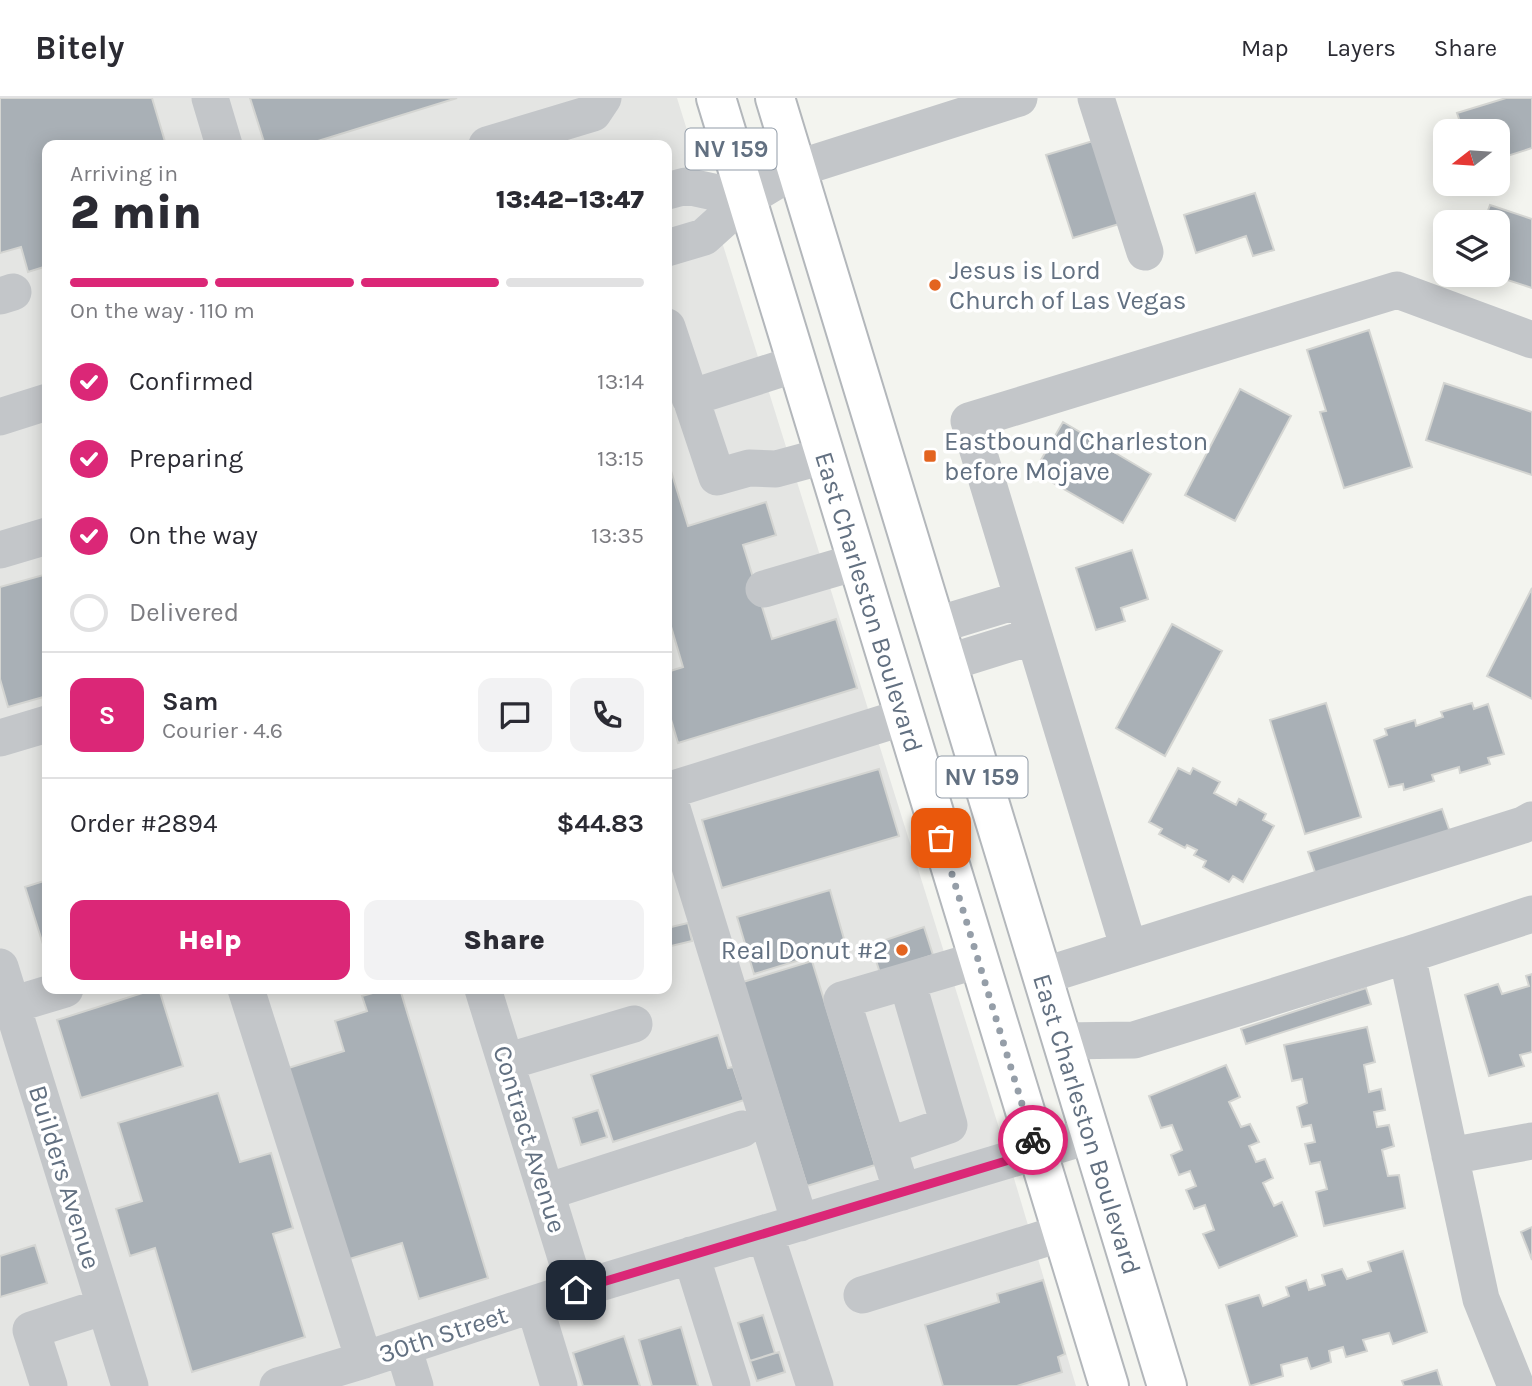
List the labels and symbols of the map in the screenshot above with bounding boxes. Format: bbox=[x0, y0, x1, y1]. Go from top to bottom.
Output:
north arrow bbox=[1433, 119, 1510, 196]
road number: NV 159 bbox=[686, 129, 776, 170]
place label: Jesus is Lord Church of Las Vegas bbox=[949, 255, 1186, 316]
marker: Jesus is Lord Church of Las Vegas bbox=[927, 277, 943, 293]
place label: Eastbound Charleston before Mojave bbox=[944, 426, 1208, 487]
street label: East Charleston Boulevard bbox=[808, 448, 929, 756]
marker: Eastbound Charleston before Mojave bbox=[922, 448, 938, 464]
road number: NV 159 bbox=[936, 756, 1028, 798]
pin bbox=[911, 808, 971, 868]
place label: Real Donut #2 bbox=[721, 935, 888, 966]
marker: Real Donut #2 bbox=[894, 942, 910, 958]
street label: East Charleston Boulevard bbox=[1026, 970, 1147, 1278]
street label: Contract Avenue bbox=[486, 1042, 573, 1237]
street label: Builders Avenue bbox=[22, 1082, 107, 1273]
courier bbox=[998, 1105, 1068, 1175]
pin bbox=[546, 1260, 606, 1320]
street label: 30th Street bbox=[375, 1299, 512, 1370]

